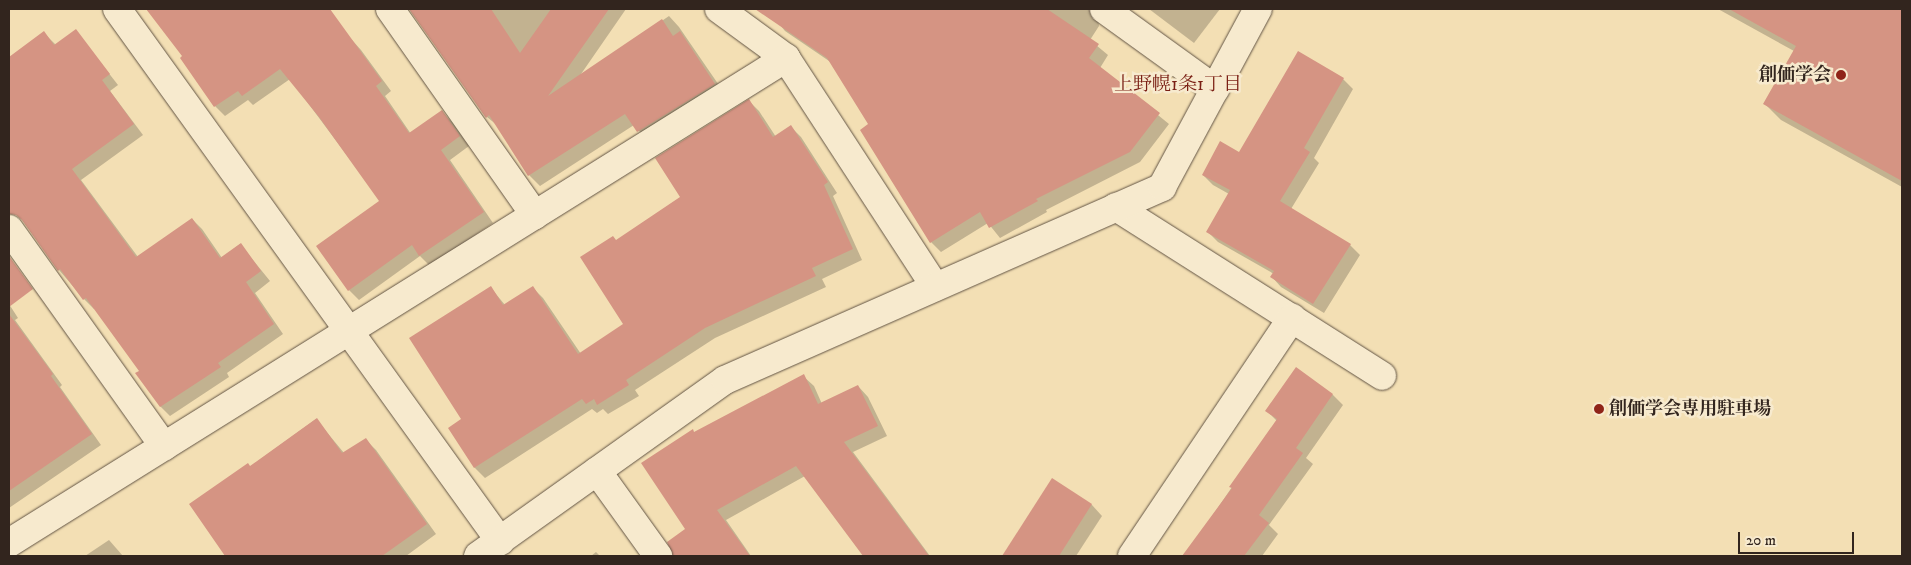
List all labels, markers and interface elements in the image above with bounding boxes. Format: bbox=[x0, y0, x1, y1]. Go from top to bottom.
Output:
place label: 創価学会 bbox=[1759, 64, 1831, 86]
marker: 創価学会 bbox=[1835, 69, 1847, 81]
district label: 上野幌1条1丁目 bbox=[1114, 74, 1242, 96]
place label: 創価学会専用駐車場 bbox=[1609, 398, 1771, 420]
marker: 創価学会専用駐車場 bbox=[1593, 403, 1605, 415]
scale bar bbox=[1741, 522, 1857, 554]
text: 20 m bbox=[1746, 531, 1776, 550]

